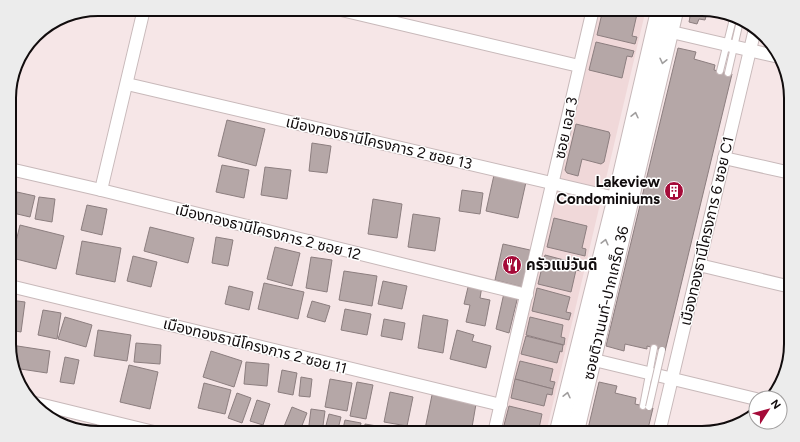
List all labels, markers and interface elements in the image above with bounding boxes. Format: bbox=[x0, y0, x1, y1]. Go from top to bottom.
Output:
one-way arrow bbox=[659, 57, 668, 64]
street label: ซอย เอส 3 bbox=[551, 95, 581, 161]
one-way arrow bbox=[631, 112, 639, 118]
street label: เมืองทองธานีโครงการ 2 ซอย 13 bbox=[284, 113, 474, 173]
street label: เมืองทองธานีโครงการ 6 ซอย C1 bbox=[676, 135, 738, 327]
place label: Lakeview Condominiums bbox=[556, 173, 660, 208]
building icon: Lakeview Condominiums bbox=[663, 180, 685, 202]
street label: เมืองทองธานีโครงการ 2 ซอย 12 bbox=[173, 200, 363, 264]
street label: ซอยติวานนท์-ปากเกร็ด 36 bbox=[580, 224, 633, 382]
one-way arrow bbox=[600, 238, 609, 245]
restaurant icon: ครัวแม่วันดี bbox=[501, 254, 523, 276]
place label: ครัวแม่วันดี bbox=[526, 256, 597, 274]
street label: เมืองทองธานีโครงการ 2 ซอย 11 bbox=[161, 314, 349, 378]
north arrow bbox=[748, 390, 788, 430]
one-way arrow bbox=[563, 392, 571, 398]
text: N bbox=[768, 397, 783, 412]

